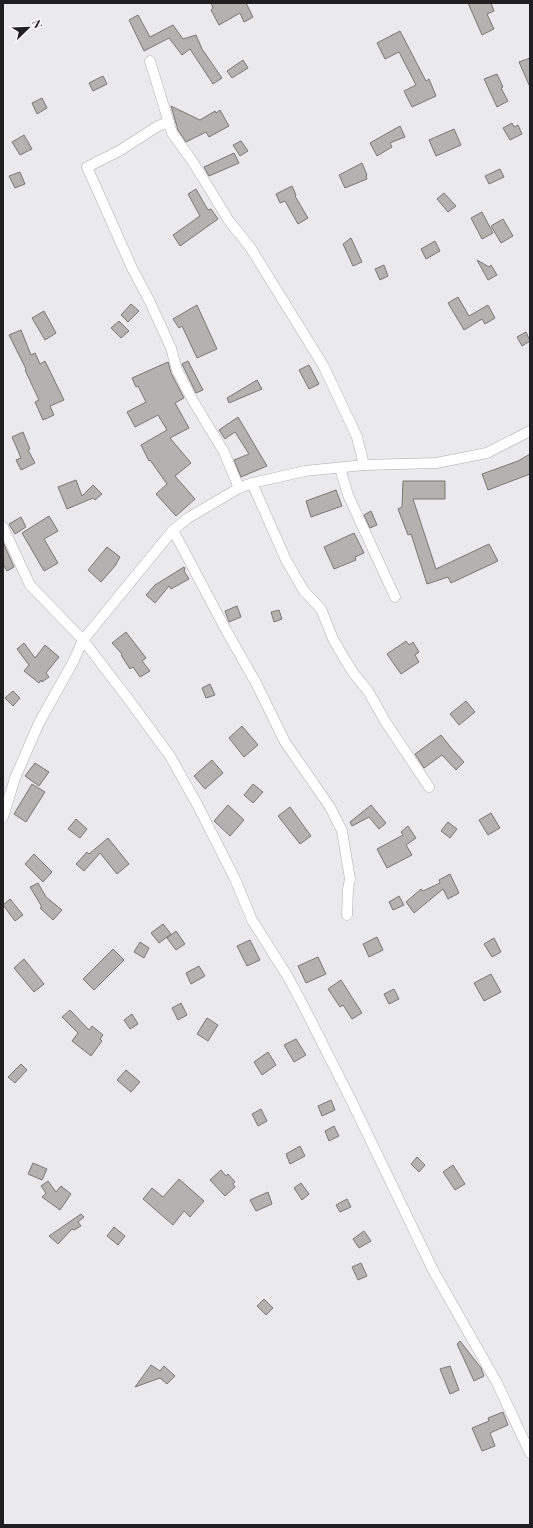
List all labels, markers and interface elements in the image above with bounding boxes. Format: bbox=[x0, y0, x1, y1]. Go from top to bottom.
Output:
north arrow bbox=[8, 8, 48, 48]
text: N bbox=[29, 17, 46, 31]

